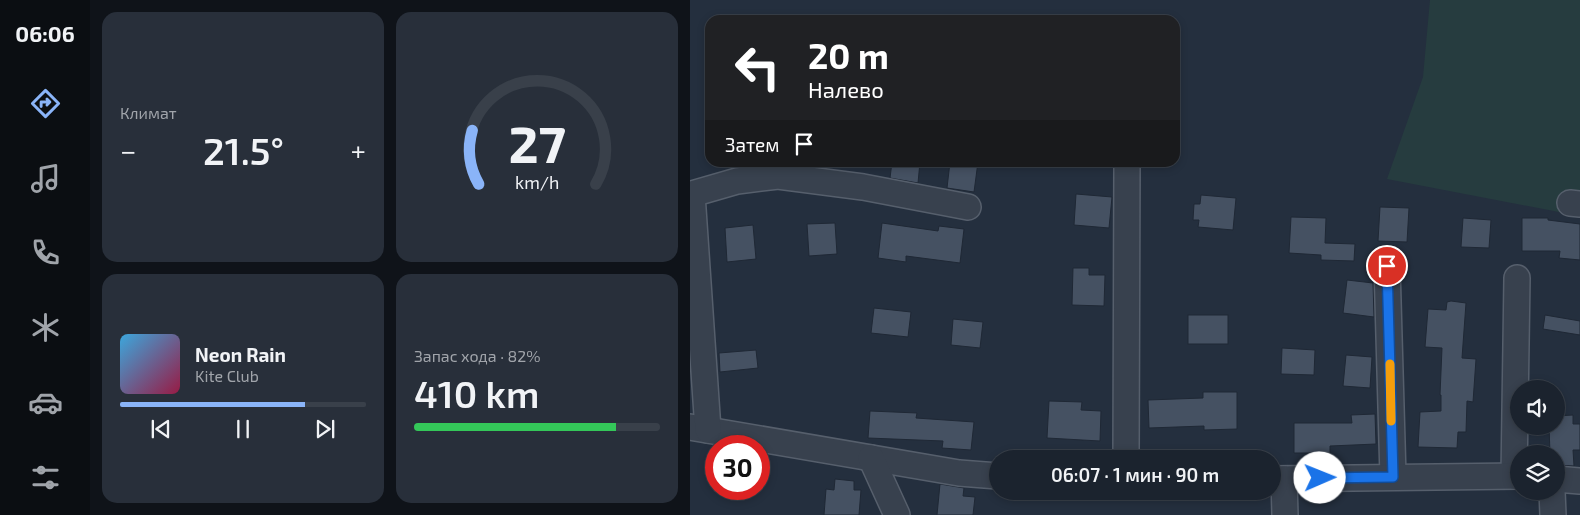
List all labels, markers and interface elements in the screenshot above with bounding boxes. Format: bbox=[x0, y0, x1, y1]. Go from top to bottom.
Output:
text: 06:06 bbox=[15, 20, 75, 46]
text: 20 m bbox=[808, 34, 889, 76]
icon: left bbox=[725, 35, 790, 100]
text: Налево bbox=[808, 76, 884, 102]
icon: directions bbox=[28, 86, 63, 121]
text: Климат bbox=[120, 103, 177, 122]
text: 27 bbox=[508, 111, 566, 173]
text: 21.5° bbox=[203, 127, 284, 173]
icon: arrive bbox=[790, 130, 818, 158]
text: − bbox=[120, 133, 136, 167]
text: + bbox=[351, 133, 366, 167]
text: Затем bbox=[725, 133, 780, 156]
icon: music bbox=[28, 161, 63, 196]
text: km/h bbox=[515, 171, 559, 193]
icon: phone bbox=[28, 235, 63, 270]
pin bbox=[1366, 245, 1408, 287]
icon: arrive bbox=[1373, 252, 1401, 280]
icon: climate bbox=[28, 310, 63, 345]
text: Neon Rain bbox=[195, 343, 286, 366]
text: Запас хода · 82% bbox=[414, 346, 541, 365]
text: Kite Club bbox=[195, 366, 259, 385]
text: 410 km bbox=[414, 370, 539, 416]
map controls bbox=[1510, 380, 1565, 500]
button: sound bbox=[1510, 380, 1565, 435]
icon: car bbox=[28, 385, 63, 420]
icon: previous bbox=[147, 415, 175, 443]
icon: pause bbox=[229, 415, 257, 443]
icon: next bbox=[311, 415, 339, 443]
speed limit sign: 30 bbox=[705, 435, 770, 500]
button: layers bbox=[1510, 445, 1565, 500]
position arrow bbox=[1293, 451, 1345, 503]
icon: filters bbox=[28, 460, 63, 495]
text: 06:07 · 1 мин · 90 m bbox=[1051, 463, 1219, 486]

